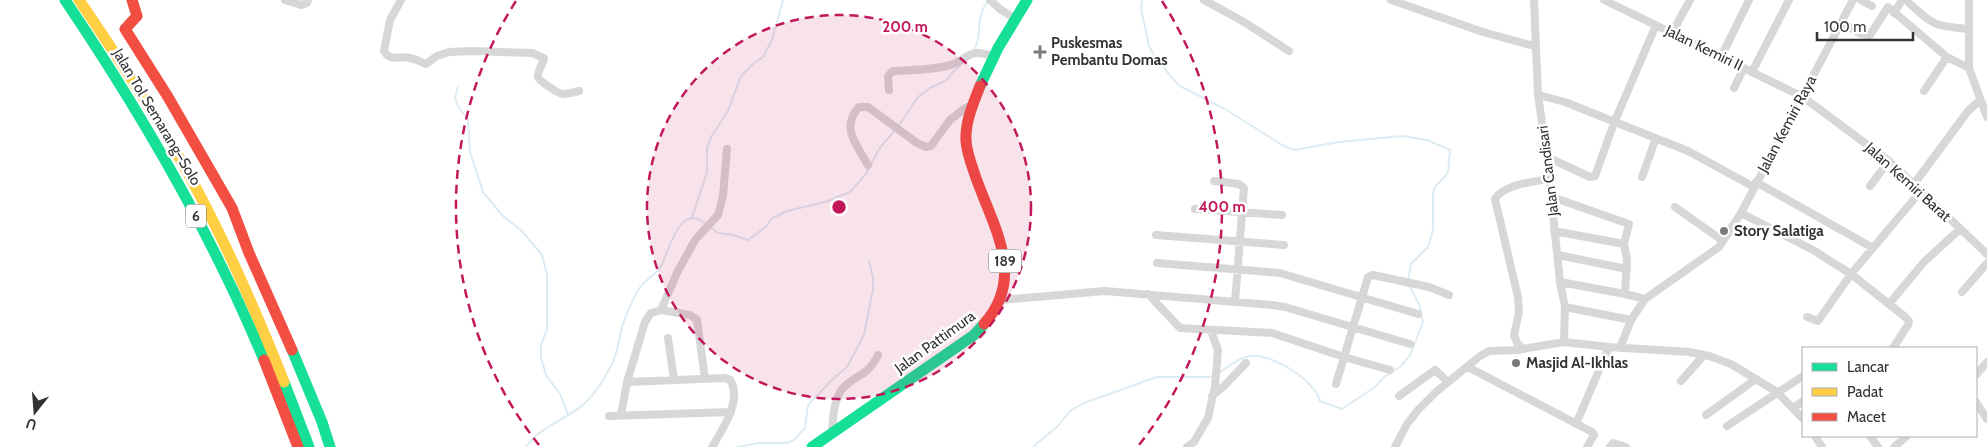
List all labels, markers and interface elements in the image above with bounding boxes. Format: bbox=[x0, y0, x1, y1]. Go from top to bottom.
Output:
scale bar bbox=[1817, 10, 1913, 42]
text: 200 m bbox=[882, 18, 928, 36]
text: 100 m bbox=[1824, 18, 1866, 36]
street label: Jalan Kemiri II bbox=[1661, 21, 1746, 75]
place label: Puskesmas Pembantu Domas bbox=[1051, 34, 1168, 69]
street label: Jalan Tol Semarang–Solo bbox=[108, 44, 205, 189]
marker: Puskesmas Pembantu Domas bbox=[1033, 45, 1047, 59]
street label: Jalan Kemiri Raya bbox=[1753, 72, 1820, 176]
street label: Jalan Candisari bbox=[1534, 125, 1563, 218]
street label: Jalan Kemiri Barat bbox=[1861, 138, 1955, 225]
centre of rings bbox=[830, 198, 848, 216]
text: 400 m bbox=[1199, 198, 1245, 216]
road number: 6 bbox=[186, 205, 206, 228]
place label: Story Salatiga bbox=[1734, 222, 1824, 240]
marker: Story Salatiga bbox=[1718, 225, 1730, 237]
road number: 189 bbox=[989, 250, 1021, 272]
street label: Jalan Pattimura bbox=[890, 306, 979, 378]
legend bbox=[1802, 347, 1977, 437]
place label: Masjid Al-Ikhlas bbox=[1526, 354, 1628, 372]
marker: Masjid Al-Ikhlas bbox=[1510, 357, 1522, 369]
text: Lancar bbox=[1847, 358, 1889, 376]
text: Padat bbox=[1847, 383, 1883, 401]
north arrow bbox=[10, 387, 60, 437]
text: Macet bbox=[1847, 408, 1886, 426]
text: U bbox=[24, 414, 39, 435]

